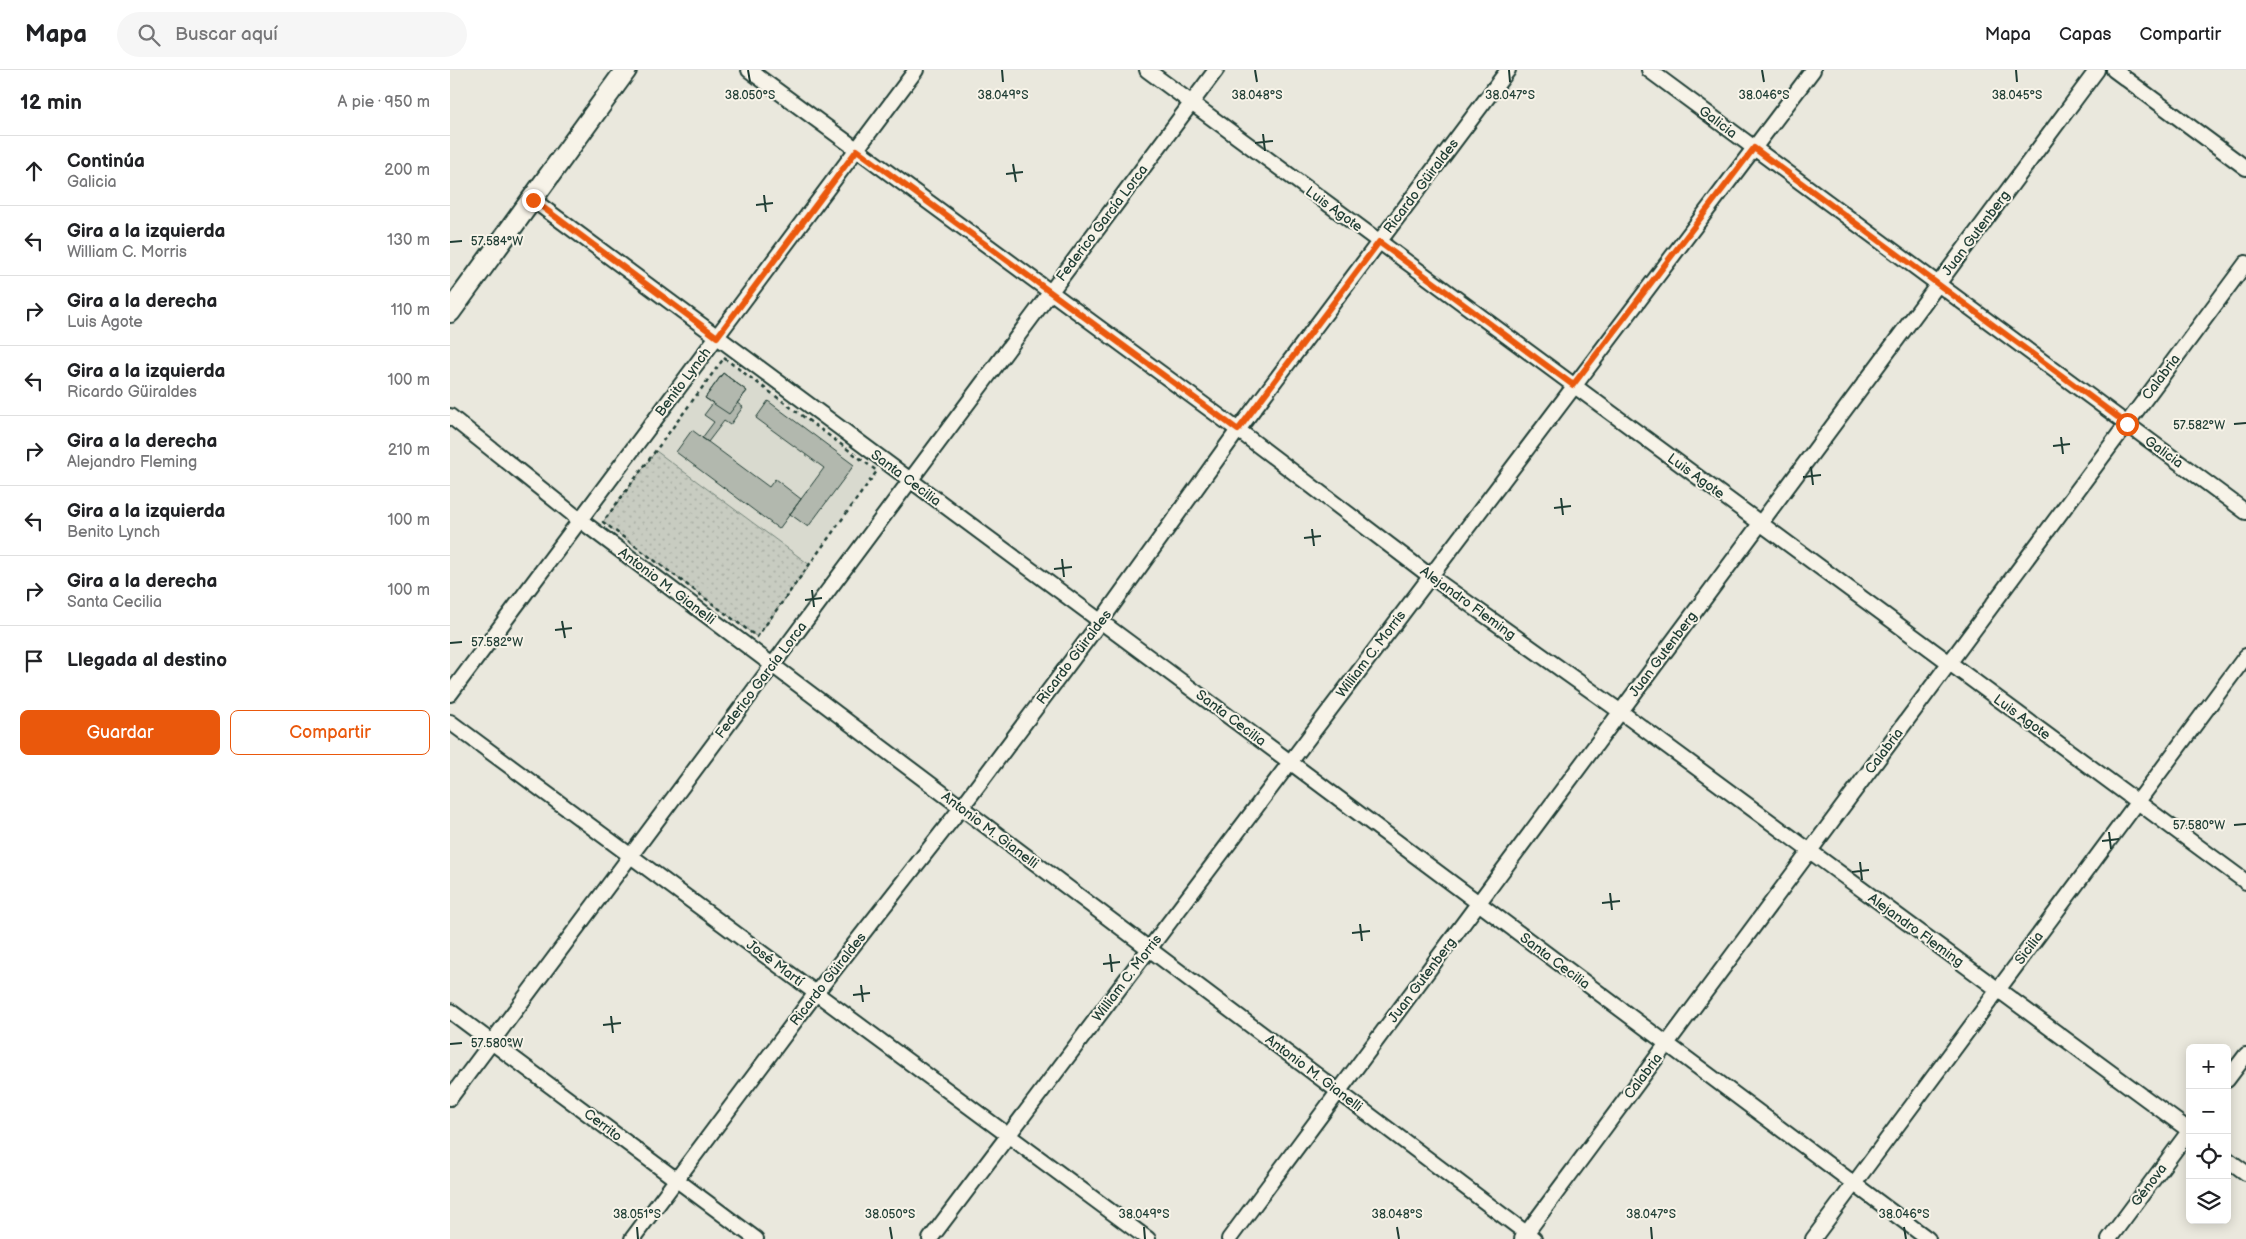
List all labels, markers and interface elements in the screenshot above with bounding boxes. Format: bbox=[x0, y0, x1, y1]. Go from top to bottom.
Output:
search box bbox=[117, 12, 467, 57]
text: Mapa bbox=[25, 20, 87, 49]
icon: search bbox=[135, 21, 163, 49]
text: Buscar aquí bbox=[175, 23, 278, 46]
text: Mapa bbox=[1985, 24, 2031, 45]
text: Capas bbox=[2059, 24, 2112, 45]
text: Compartir bbox=[2140, 24, 2221, 45]
text: 38.050°S bbox=[725, 88, 775, 103]
text: 38.049°S bbox=[978, 88, 1028, 103]
text: 38.048°S bbox=[1232, 88, 1282, 103]
text: 38.047°S bbox=[1485, 88, 1535, 103]
text: 38.046°S bbox=[1739, 88, 1789, 103]
text: 38.045°S bbox=[1992, 88, 2042, 103]
text: 12 min bbox=[20, 90, 82, 115]
text: A pie · 950 m bbox=[338, 93, 430, 112]
street label: Galicia bbox=[1696, 102, 1741, 142]
street label: Ricardo Güiraldes bbox=[1380, 135, 1462, 237]
text: Continúa bbox=[67, 150, 145, 173]
icon: ahead bbox=[20, 157, 48, 185]
text: 200 m bbox=[384, 161, 430, 180]
street label: Federico García Lorca bbox=[1053, 161, 1151, 285]
text: Galicia bbox=[67, 173, 117, 192]
street label: Luis Agote bbox=[1302, 183, 1366, 235]
street label: Juan Gutenberg bbox=[1938, 187, 2014, 279]
route end bbox=[522, 189, 545, 212]
text: Gira a la izquierda bbox=[67, 220, 225, 243]
icon: left bbox=[20, 227, 48, 255]
text: 130 m bbox=[387, 231, 430, 250]
text: 57.584°W bbox=[471, 234, 523, 249]
text: William C. Morris bbox=[67, 243, 187, 262]
text: Gira a la derecha bbox=[67, 290, 217, 313]
icon: right bbox=[20, 297, 48, 325]
text: 110 m bbox=[391, 301, 430, 320]
text: Luis Agote bbox=[67, 313, 143, 332]
street label: Benito Lynch bbox=[652, 344, 714, 420]
street label: Calabria bbox=[2138, 351, 2184, 403]
text: Gira a la izquierda bbox=[67, 360, 225, 383]
icon: left bbox=[20, 367, 48, 395]
text: 100 m bbox=[387, 371, 430, 390]
text: Ricardo Güiraldes bbox=[67, 383, 197, 402]
route start bbox=[2116, 413, 2139, 436]
text: 57.582°W bbox=[2173, 418, 2225, 433]
text: Gira a la derecha bbox=[67, 430, 217, 453]
street label: Galicia bbox=[2141, 432, 2187, 472]
icon: right bbox=[20, 437, 48, 465]
text: 210 m bbox=[388, 441, 430, 460]
street label: Santa Cecilia bbox=[868, 446, 944, 510]
street label: Luis Agote bbox=[1664, 450, 1728, 502]
text: Alejandro Fleming bbox=[67, 453, 197, 472]
text: Gira a la izquierda bbox=[67, 500, 225, 523]
icon: left bbox=[20, 507, 48, 535]
text: 100 m bbox=[387, 511, 430, 530]
text: Benito Lynch bbox=[67, 523, 160, 542]
street label: Antonio M. Gianelli bbox=[615, 544, 719, 628]
street label: Alejandro Fleming bbox=[1417, 563, 1519, 643]
text: Gira a la derecha bbox=[67, 570, 217, 593]
icon: right bbox=[20, 577, 48, 605]
text: 100 m bbox=[387, 581, 430, 600]
text: Santa Cecilia bbox=[67, 593, 162, 612]
street label: Ricardo Güiraldes bbox=[1033, 606, 1115, 708]
street label: William C. Morris bbox=[1333, 607, 1409, 701]
street label: Juan Gutenberg bbox=[1625, 608, 1701, 700]
street label: Federico García Lorca bbox=[712, 618, 810, 742]
text: 57.582°W bbox=[471, 635, 523, 650]
icon: arrive bbox=[20, 647, 48, 675]
text: Llegada al destino bbox=[67, 649, 227, 672]
street label: Santa Cecilia bbox=[1193, 686, 1269, 750]
street label: Luis Agote bbox=[1990, 691, 2054, 743]
button: Guardar bbox=[20, 710, 220, 755]
button: Compartir bbox=[230, 710, 430, 755]
street label: Calabria bbox=[1861, 725, 1907, 777]
street label: Antonio M. Gianelli bbox=[938, 788, 1042, 872]
text: 57.580°W bbox=[2173, 818, 2225, 833]
street label: Alejandro Fleming bbox=[1865, 890, 1967, 970]
street label: Sicilia bbox=[2011, 928, 2047, 968]
street label: Ricardo Güiraldes bbox=[786, 929, 870, 1029]
street label: Santa Cecilia bbox=[1517, 929, 1593, 993]
street label: William C. Morris bbox=[1089, 931, 1165, 1025]
street label: Juan Gutenberg bbox=[1384, 934, 1460, 1026]
street label: José Martí bbox=[743, 936, 807, 990]
street label: Antonio M. Gianelli bbox=[1262, 1031, 1366, 1115]
text: 57.580°W bbox=[471, 1036, 523, 1051]
map controls bbox=[2186, 1044, 2231, 1224]
button: + bbox=[2186, 1044, 2231, 1089]
street label: Calabria bbox=[1620, 1050, 1666, 1102]
button: − bbox=[2186, 1089, 2231, 1134]
street label: Cerrito bbox=[581, 1105, 626, 1145]
button: locate bbox=[2186, 1134, 2231, 1179]
street label: Génova bbox=[2127, 1160, 2171, 1210]
button: layers bbox=[2186, 1179, 2231, 1224]
text: 38.051°S bbox=[613, 1207, 661, 1222]
text: 38.050°S bbox=[865, 1207, 915, 1222]
text: 38.049°S bbox=[1119, 1207, 1169, 1222]
text: 38.048°S bbox=[1372, 1207, 1422, 1222]
text: 38.047°S bbox=[1626, 1207, 1676, 1222]
text: 38.046°S bbox=[1879, 1207, 1929, 1222]

